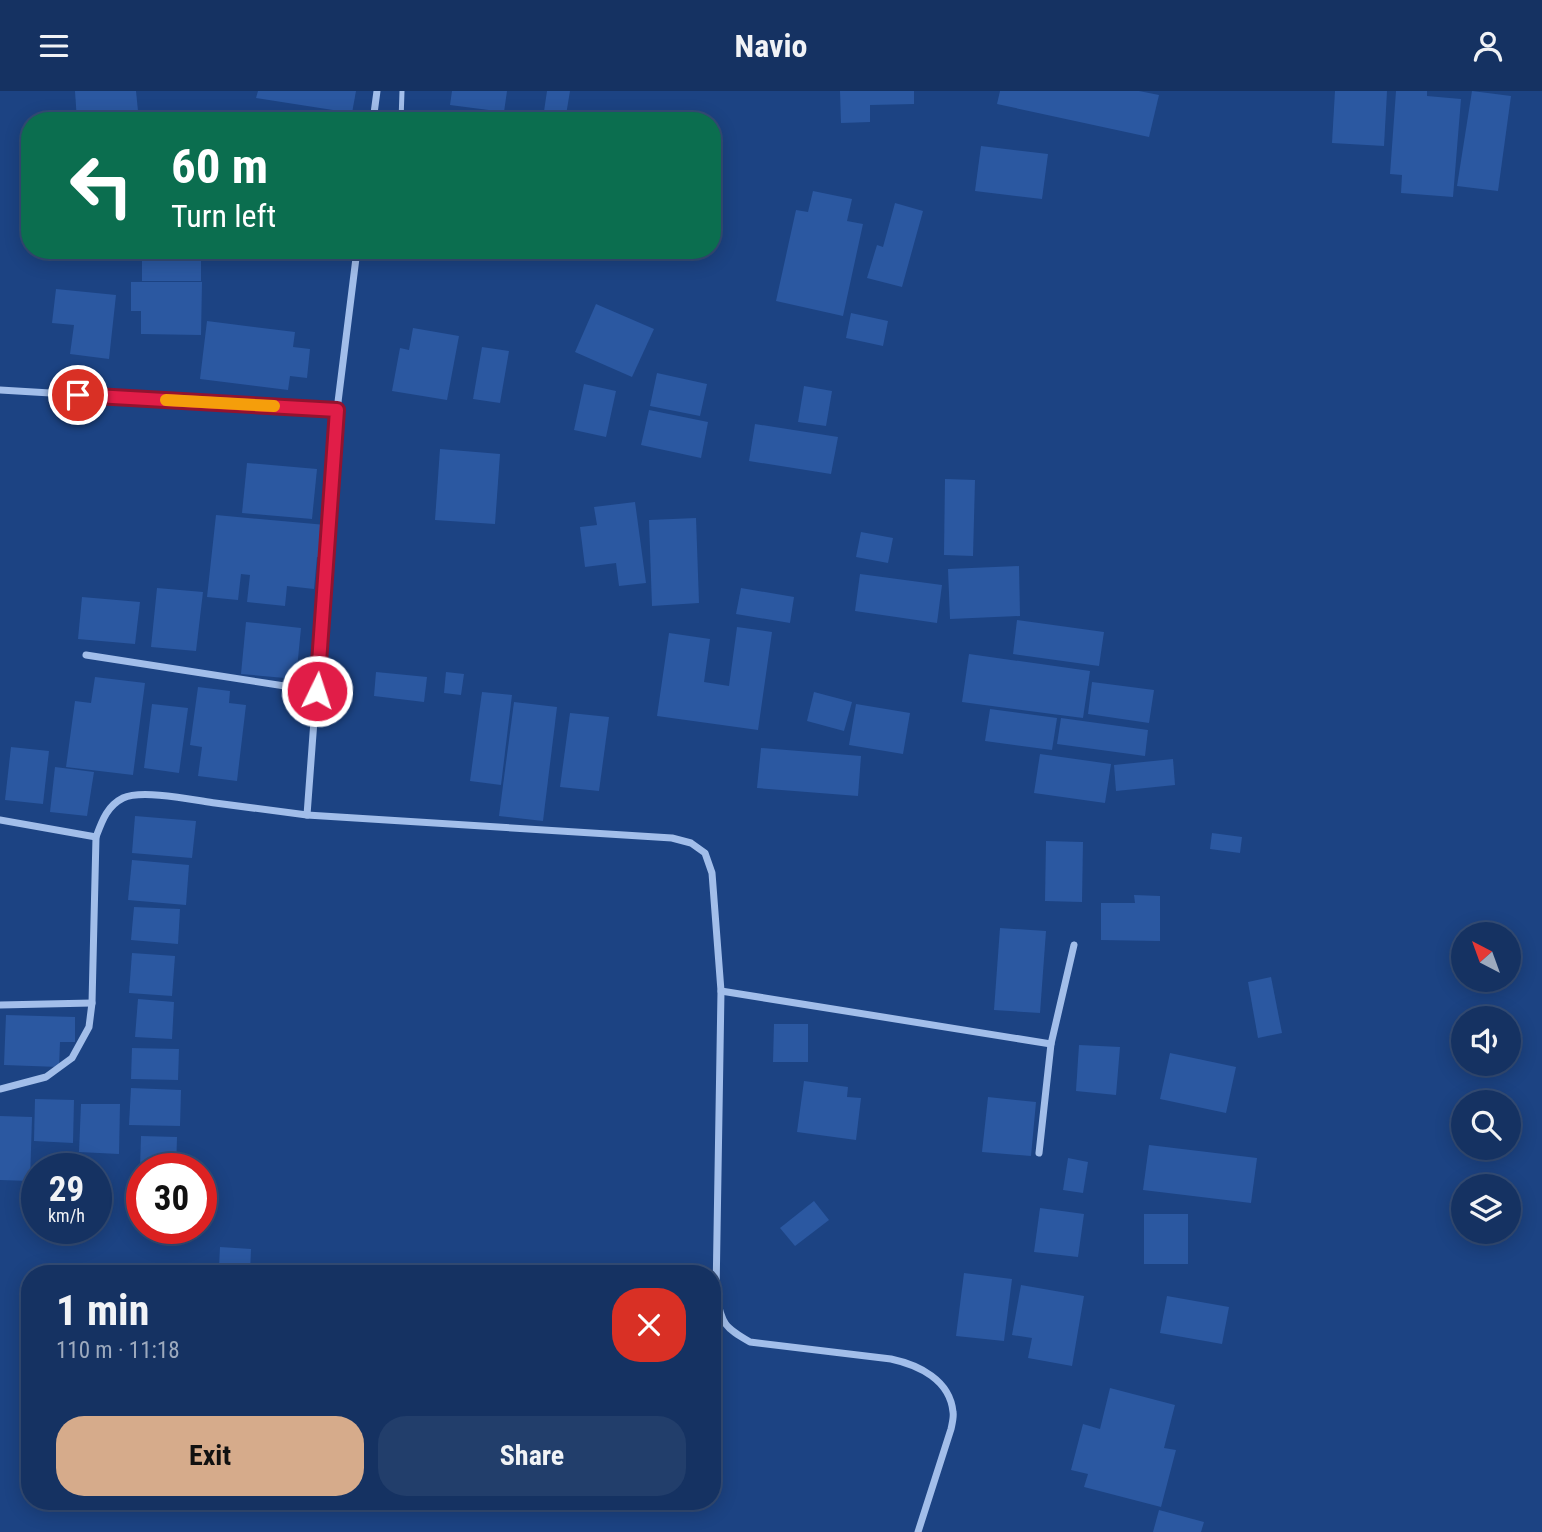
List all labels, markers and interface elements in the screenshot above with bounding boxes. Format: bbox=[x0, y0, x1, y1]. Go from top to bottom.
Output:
icon: menu bbox=[35, 27, 73, 65]
text: Navio bbox=[735, 27, 807, 65]
icon: person bbox=[1469, 27, 1507, 65]
text: 60 m bbox=[171, 138, 268, 195]
icon: left bbox=[56, 140, 147, 231]
text: Turn left bbox=[171, 197, 276, 235]
pin bbox=[48, 365, 108, 425]
icon: arrive bbox=[59, 376, 97, 414]
position arrow bbox=[280, 654, 354, 728]
north arrow bbox=[1451, 922, 1521, 992]
map controls bbox=[1451, 922, 1521, 1244]
button: sound bbox=[1451, 1006, 1521, 1076]
button: search bbox=[1451, 1090, 1521, 1160]
speed limit sign: 30 bbox=[126, 1153, 217, 1244]
text: 29 bbox=[49, 1169, 84, 1210]
button: layers bbox=[1451, 1174, 1521, 1244]
text: km/h bbox=[48, 1205, 85, 1226]
text: 1 min bbox=[56, 1286, 149, 1335]
button: close bbox=[612, 1288, 686, 1362]
text: 110 m · 11:18 bbox=[56, 1337, 180, 1364]
button: Exit bbox=[56, 1416, 364, 1496]
button: Share bbox=[378, 1416, 686, 1496]

